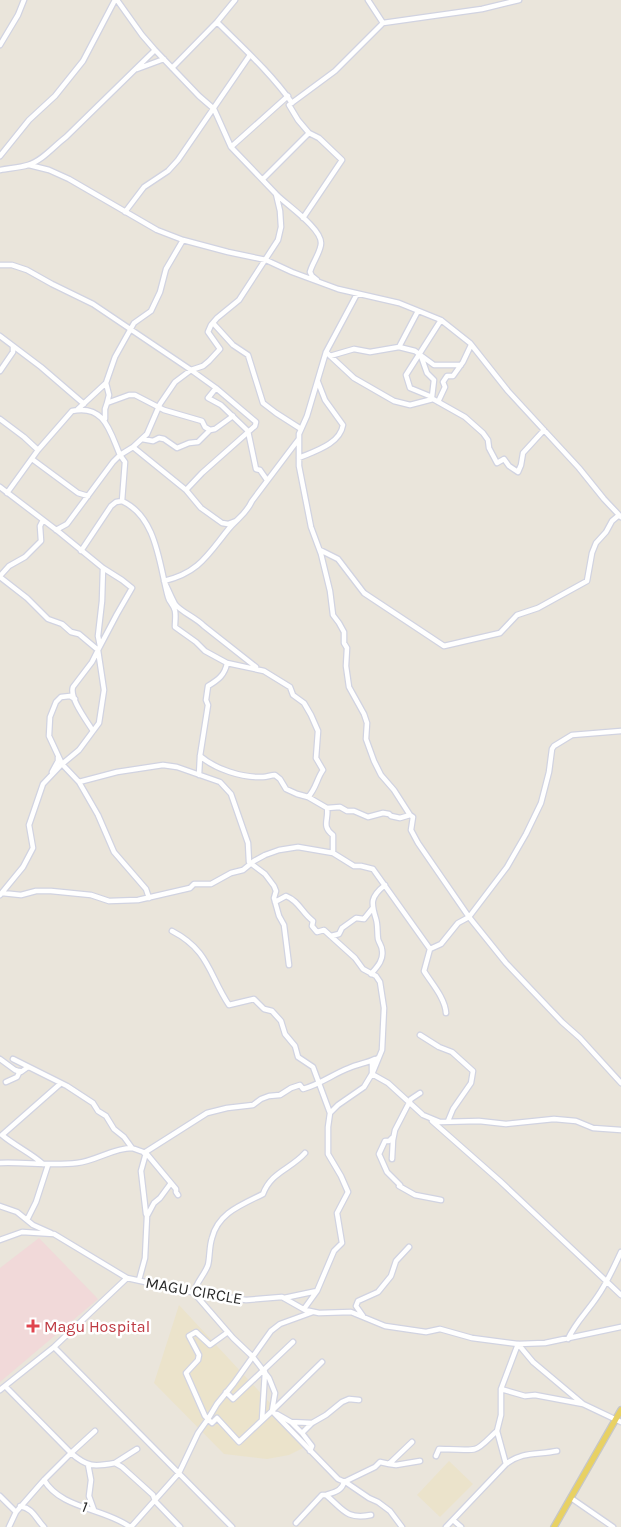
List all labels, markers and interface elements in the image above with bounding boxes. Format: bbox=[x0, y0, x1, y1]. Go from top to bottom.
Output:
street label: MAGU CIRCLE bbox=[144, 1273, 244, 1308]
place label: Magu Hospital bbox=[44, 1317, 150, 1336]
marker: Magu Hospital bbox=[26, 1319, 40, 1333]
street label: 1 bbox=[79, 1497, 91, 1516]

